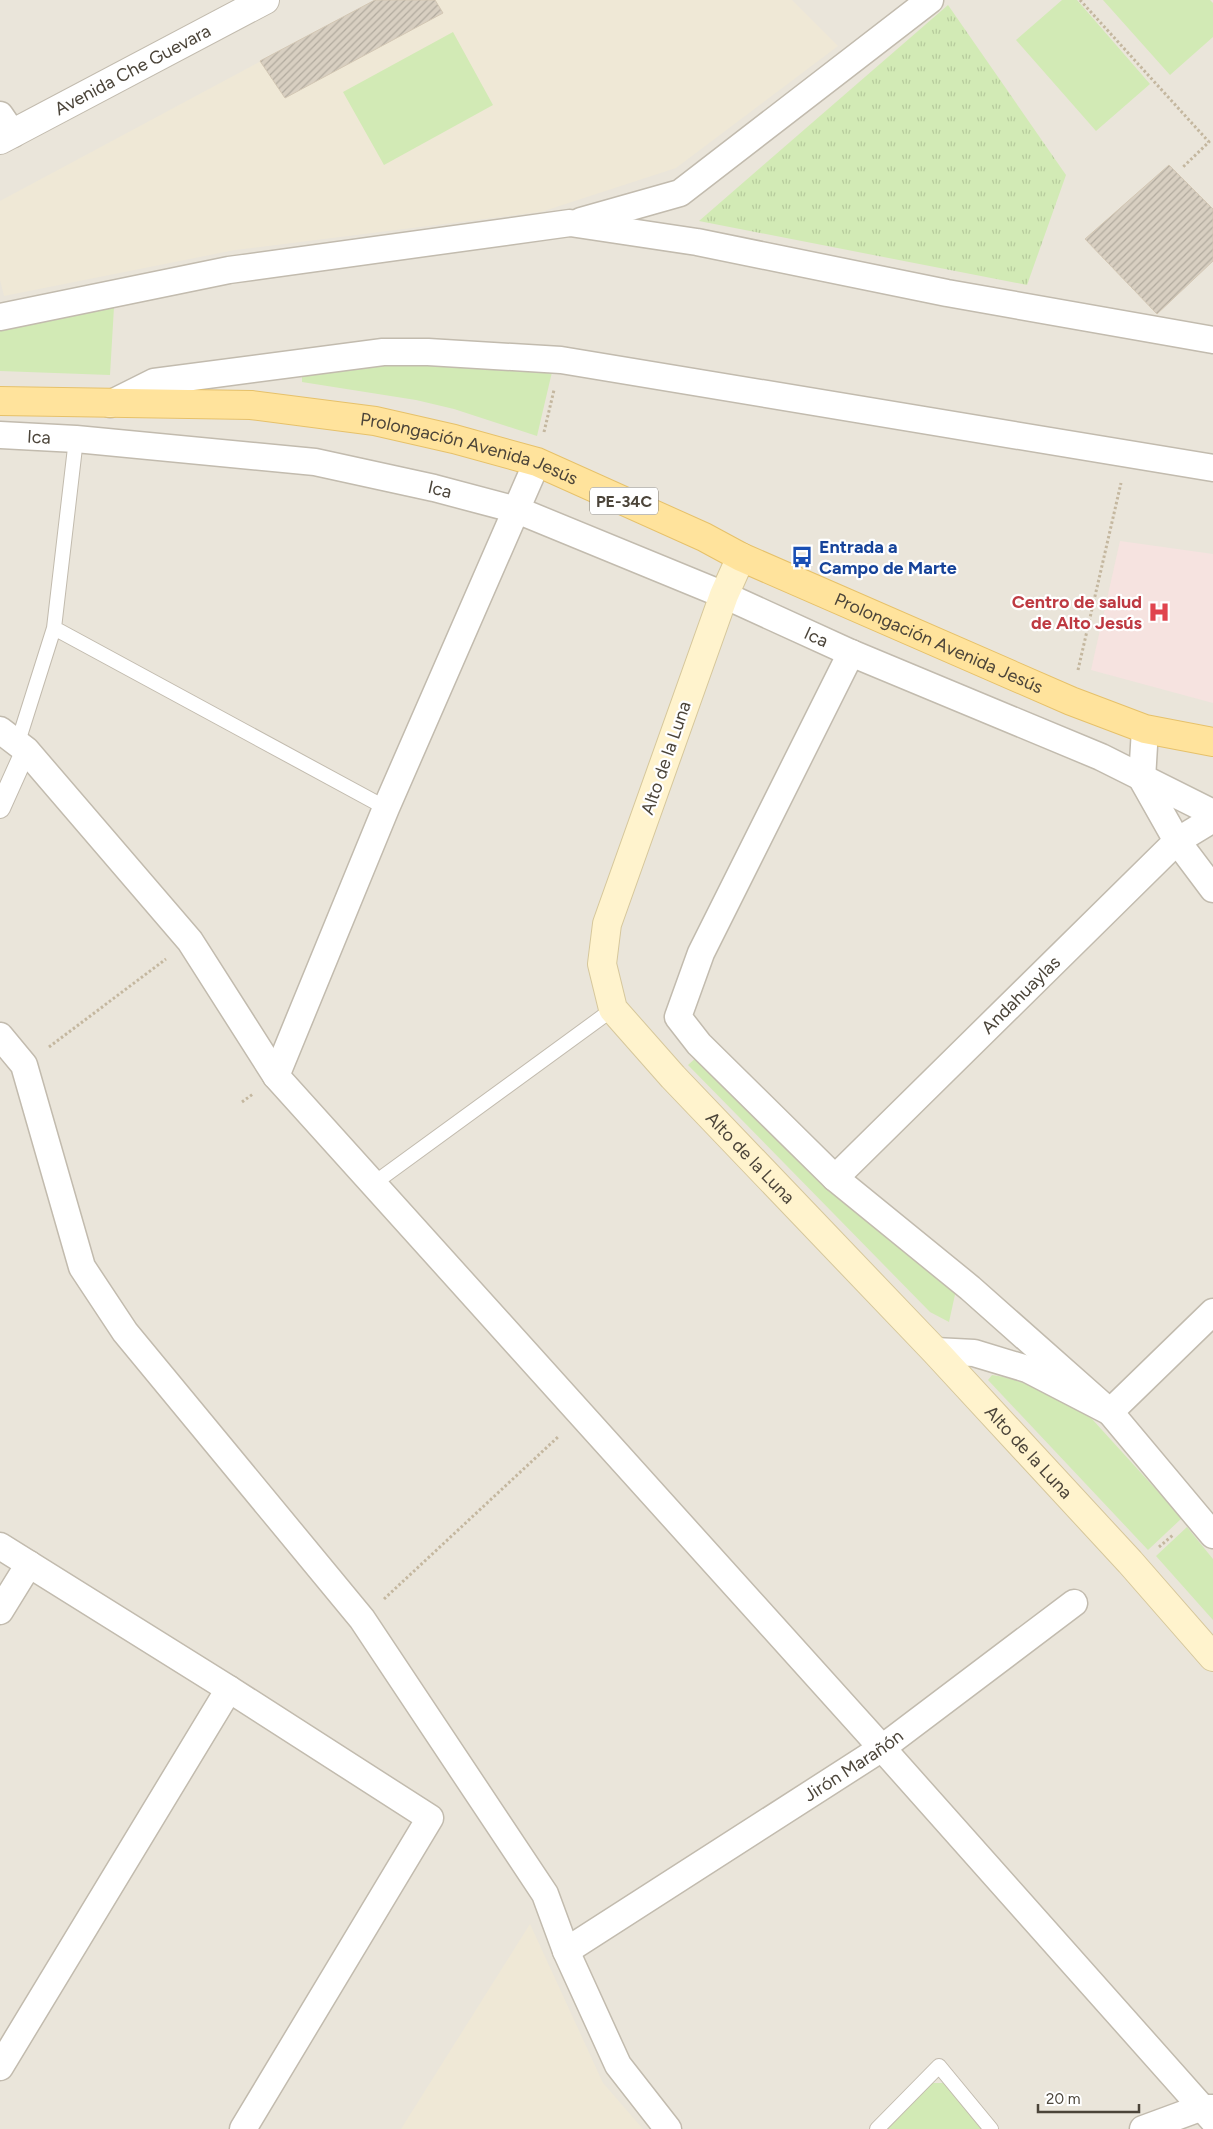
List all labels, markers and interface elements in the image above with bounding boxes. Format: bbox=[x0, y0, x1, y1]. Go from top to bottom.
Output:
street label: Avenida Che Guevara bbox=[51, 20, 215, 120]
street label: Prolongación Avenida Jesús bbox=[359, 408, 581, 490]
street label: Ica bbox=[26, 425, 51, 449]
street label: Ica bbox=[426, 476, 454, 503]
road number: PE-34C bbox=[590, 488, 658, 514]
place label: Entrada a Campo de Marte bbox=[819, 536, 957, 579]
bus stop icon: Entrada a Campo de Marte bbox=[789, 544, 815, 570]
street label: Prolongación Avenida Jesús bbox=[831, 588, 1046, 698]
place label: Centro de salud de Alto Jesús bbox=[1012, 591, 1143, 634]
hospital icon: Centro de salud de Alto Jesús bbox=[1146, 599, 1172, 625]
street label: Ica bbox=[801, 622, 832, 652]
street label: Alto de la Luna bbox=[636, 698, 696, 818]
street label: Andahuaylas bbox=[977, 951, 1065, 1038]
street label: Alto de la Luna bbox=[701, 1107, 799, 1208]
street label: Alto de la Luna bbox=[980, 1401, 1077, 1503]
street label: Jirón Marañón bbox=[800, 1725, 908, 1806]
scale bar bbox=[1038, 2082, 1139, 2114]
text: 20 m bbox=[1046, 2090, 1080, 2108]

